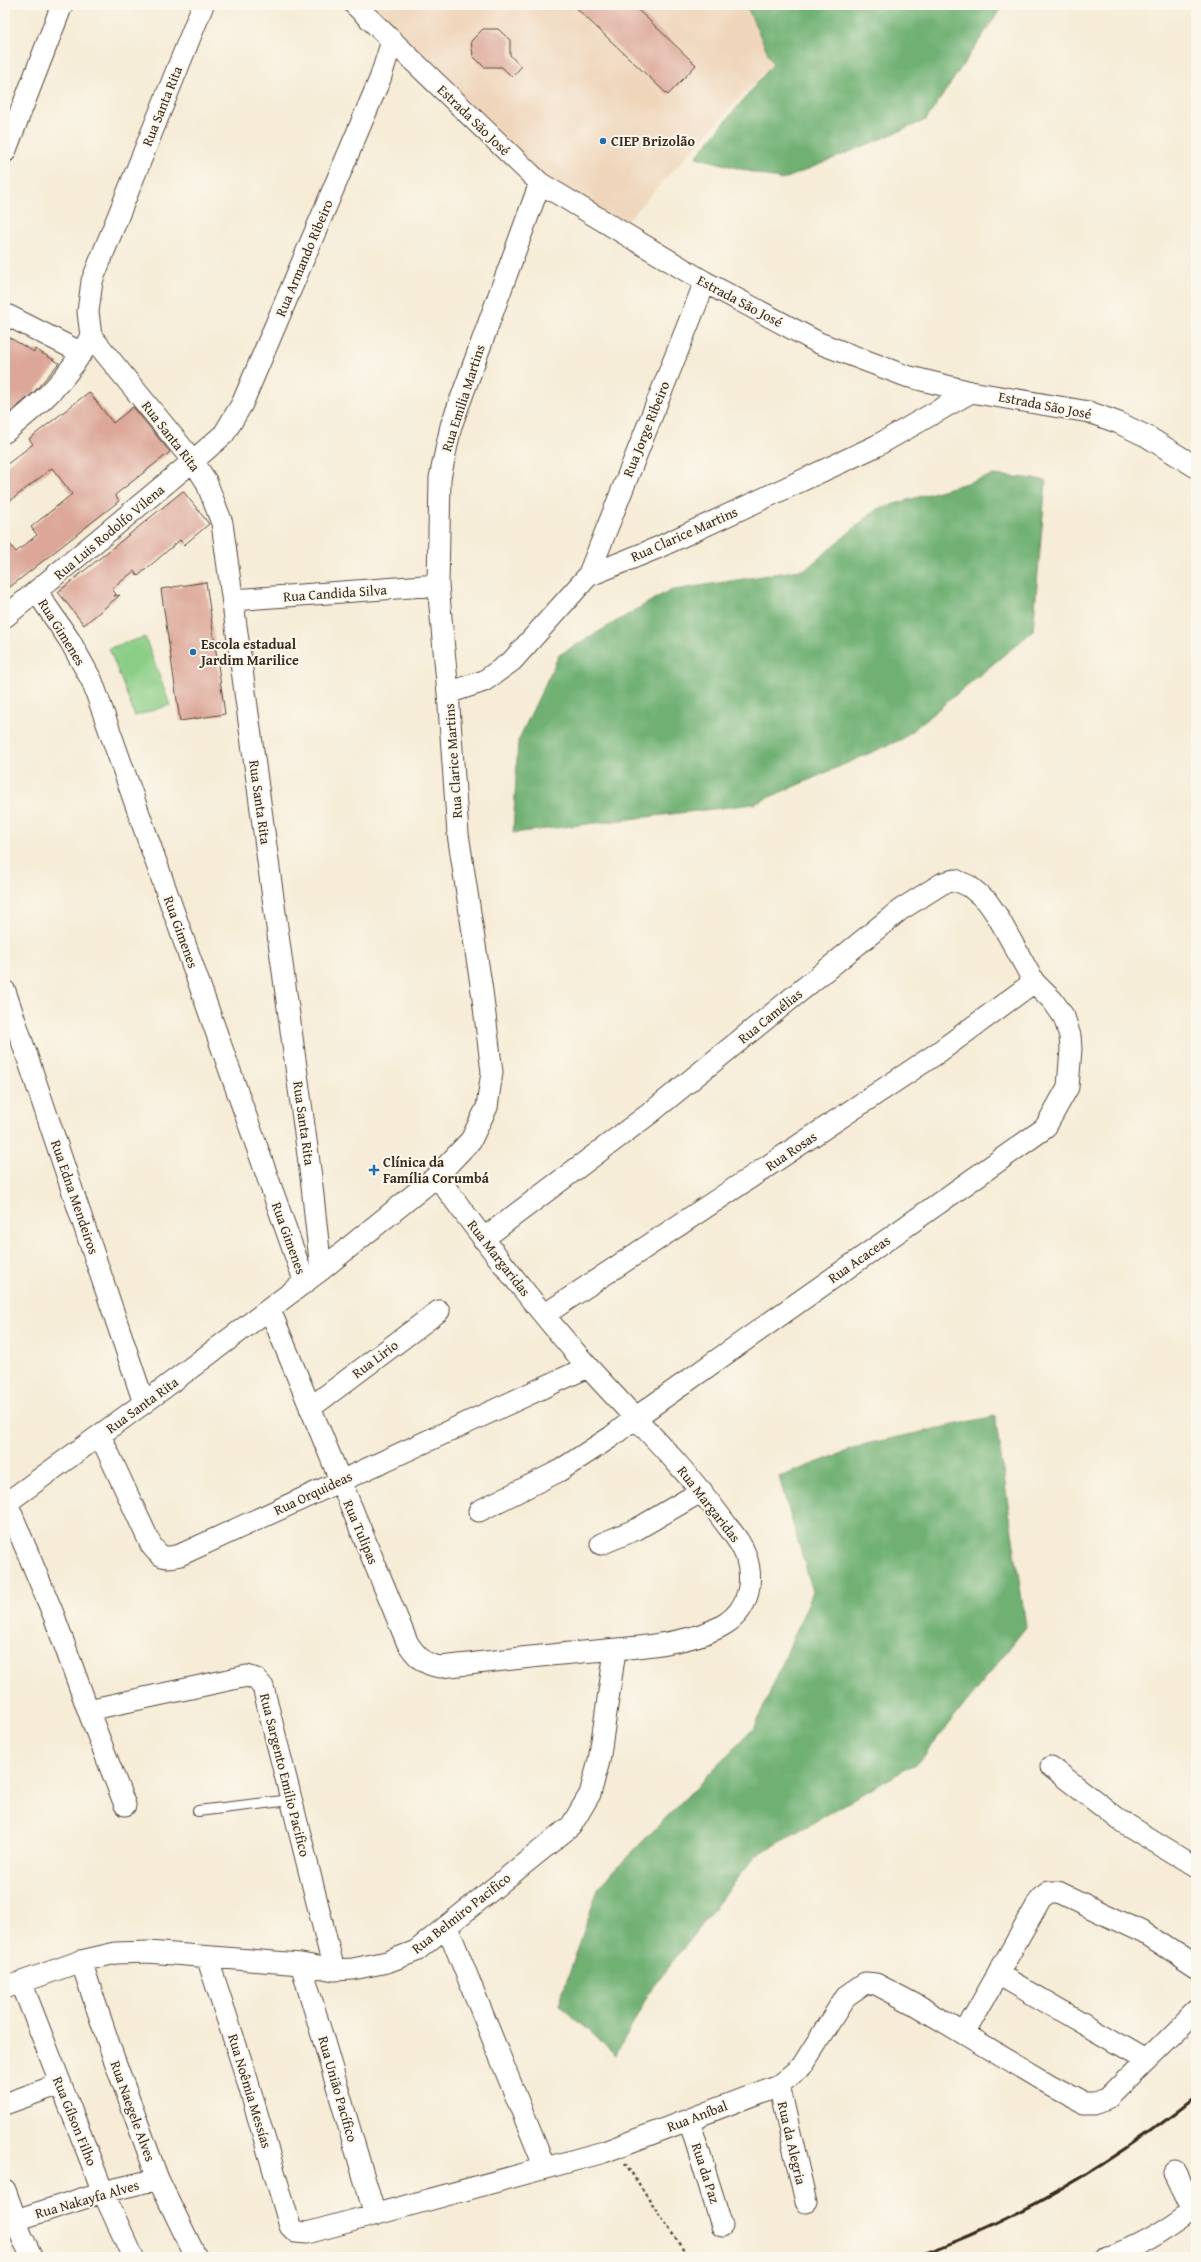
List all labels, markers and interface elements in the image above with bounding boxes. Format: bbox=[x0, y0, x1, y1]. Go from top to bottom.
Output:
street label: Rua Santa Rita bbox=[137, 63, 187, 149]
street label: Estrada São José bbox=[433, 80, 515, 160]
place label: CIEP Brizolão bbox=[611, 131, 695, 151]
marker: CIEP Brizolão bbox=[598, 136, 608, 146]
street label: Rua Armando Ribeiro bbox=[270, 196, 338, 320]
street label: Estrada São José bbox=[694, 270, 787, 332]
street label: Rua Emilia Martins bbox=[436, 342, 490, 454]
street label: Rua Jorge Ribeiro bbox=[618, 378, 674, 480]
street label: Estrada São José bbox=[997, 386, 1094, 424]
street label: Rua Santa Rita bbox=[137, 396, 205, 476]
street label: Rua Luis Rodolfo Vilena bbox=[49, 479, 169, 584]
street label: Rua Clarice Martins bbox=[627, 501, 741, 567]
street label: Rua Candida Silva bbox=[282, 579, 388, 607]
street label: Rua Gimenes bbox=[34, 595, 90, 669]
place label: Escola estadual Jardim Marilice bbox=[199, 634, 299, 670]
marker: Escola estadual Jardim Marilice bbox=[188, 647, 198, 657]
street label: Rua Clarice Martins bbox=[439, 703, 467, 819]
street label: Rua Santa Rita bbox=[244, 759, 276, 846]
street label: Rua Gimenes bbox=[159, 893, 203, 971]
street label: Rua Camélias bbox=[734, 984, 806, 1048]
street label: Rua Santa Rita bbox=[288, 1080, 320, 1167]
street label: Rua Rosas bbox=[761, 1126, 821, 1176]
street label: Rua Edna Mendeiros bbox=[46, 1137, 104, 1257]
place label: Clínica da Família Corumbá bbox=[383, 1152, 490, 1188]
marker: Clínica da Família Corumbá bbox=[368, 1164, 380, 1176]
street label: Rua Gimenes bbox=[267, 1199, 311, 1277]
street label: Rua Margaridas bbox=[463, 1216, 535, 1300]
street label: Rua Acaceas bbox=[824, 1230, 894, 1288]
street label: Rua Lirio bbox=[348, 1335, 402, 1383]
street label: Rua Santa Rita bbox=[102, 1372, 183, 1438]
street label: Rua Margaridas bbox=[673, 1462, 745, 1546]
street label: Rua Orquideas bbox=[270, 1466, 356, 1520]
street label: Rua Tulipas bbox=[338, 1497, 384, 1567]
street label: Rua Sargento Emilio Pacifico bbox=[255, 1691, 315, 1859]
street label: Rua Belmiro Pacifico bbox=[407, 1868, 515, 1958]
street label: Rua Noêmia Messías bbox=[223, 2031, 277, 2151]
street label: Rua União Pacífico bbox=[313, 2034, 363, 2144]
street label: Rua Naegele Alves bbox=[105, 2058, 161, 2164]
street label: Rua Gílson Filho bbox=[48, 2073, 102, 2169]
street label: Rua Aníbal bbox=[664, 2095, 730, 2137]
street label: Rua da Alegria bbox=[773, 2099, 811, 2187]
street label: Rua da Paz bbox=[687, 2140, 725, 2206]
street label: Rua Nakayfa Alves bbox=[33, 2175, 141, 2223]

